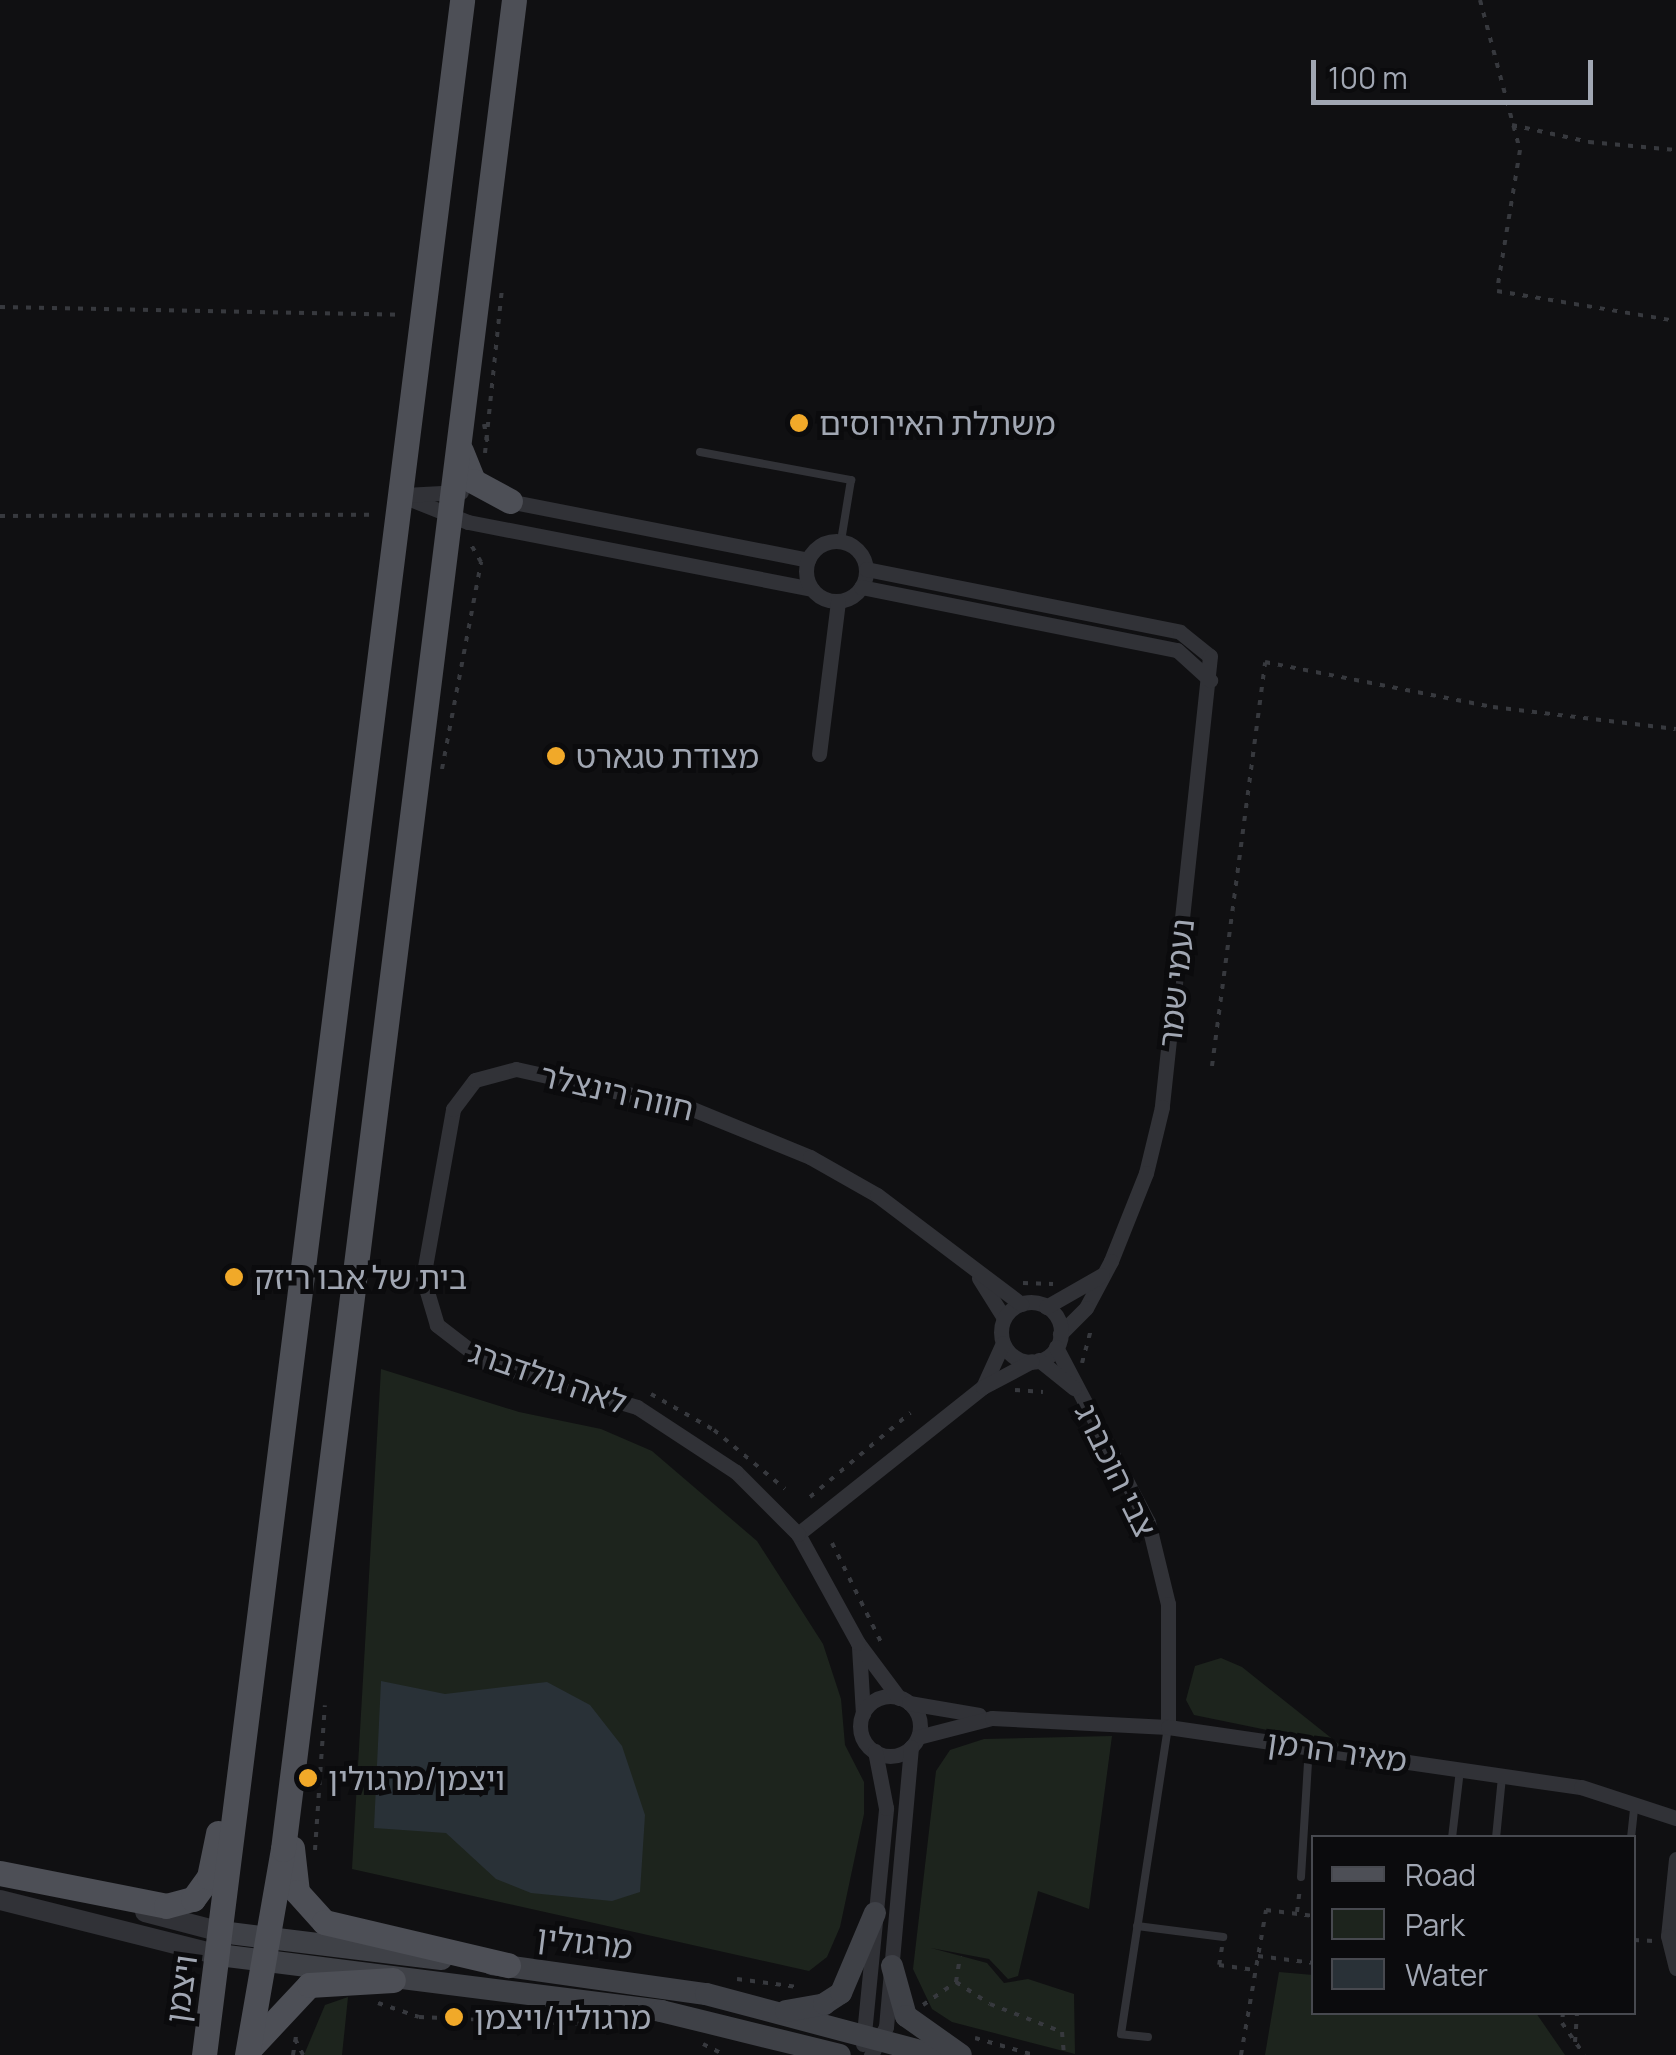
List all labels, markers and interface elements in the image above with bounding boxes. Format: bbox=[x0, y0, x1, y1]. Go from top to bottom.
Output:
scale bar bbox=[1316, 40, 1598, 102]
text: 100 m bbox=[1328, 57, 1408, 98]
place label: משתלת האירוסים bbox=[819, 404, 1056, 442]
marker: משתלת האירוסים bbox=[788, 412, 810, 434]
place label: מצודת טגארט bbox=[576, 737, 759, 775]
marker: מצודת טגארט bbox=[545, 745, 567, 767]
street label: נעמי שמר bbox=[1150, 917, 1202, 1049]
street label: חווה רינצלר bbox=[536, 1056, 698, 1128]
place label: בית של אבו ריזק bbox=[254, 1258, 467, 1296]
marker: בית של אבו ריזק bbox=[223, 1266, 245, 1288]
street label: לאה גולדברג bbox=[464, 1332, 632, 1422]
street label: צבי הוכברג bbox=[1067, 1397, 1165, 1543]
street label: מאיר הרמן bbox=[1265, 1722, 1409, 1780]
place label: ויצמן/מרגולין bbox=[328, 1759, 505, 1797]
marker: ויצמן/מרגולין bbox=[297, 1767, 319, 1789]
legend bbox=[1311, 1835, 1636, 2015]
text: Road bbox=[1405, 1854, 1476, 1895]
text: Park bbox=[1405, 1904, 1465, 1945]
street label: מרגולין bbox=[535, 1917, 635, 1967]
street label: ויצמן bbox=[157, 1952, 205, 2026]
text: Water bbox=[1405, 1954, 1488, 1995]
place label: מרגולין/ויצמן bbox=[474, 1998, 651, 2036]
marker: מרגולין/ויצמן bbox=[443, 2006, 465, 2028]

